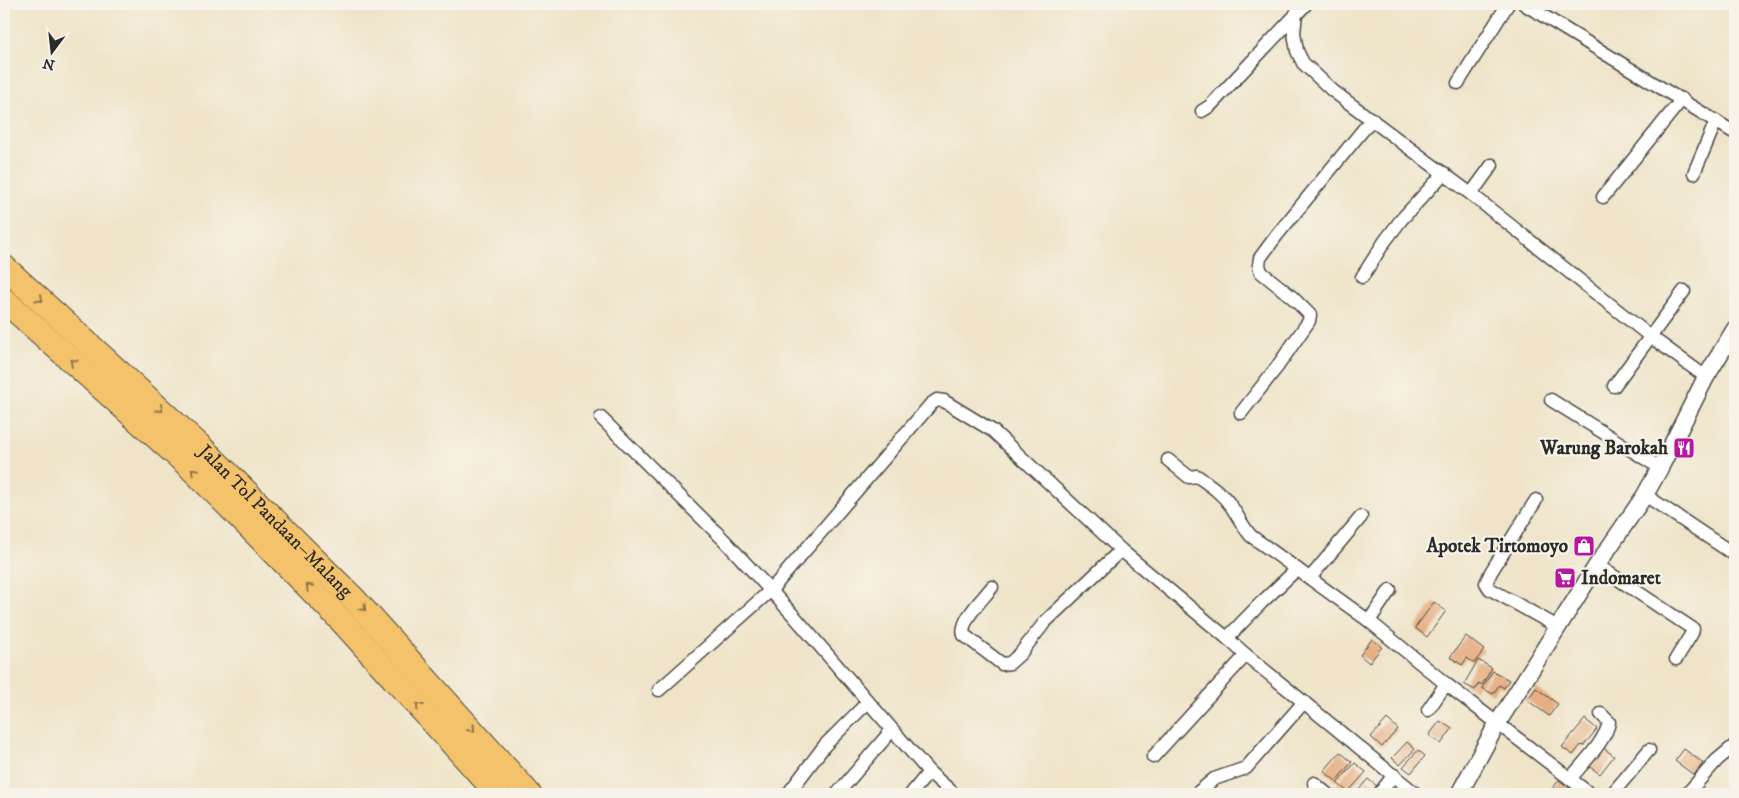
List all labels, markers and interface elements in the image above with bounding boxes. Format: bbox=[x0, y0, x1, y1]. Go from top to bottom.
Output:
north arrow bbox=[28, 28, 78, 78]
text: N bbox=[41, 53, 57, 74]
one-way arrow bbox=[34, 294, 43, 303]
one-way arrow bbox=[70, 359, 79, 368]
one-way arrow bbox=[154, 403, 163, 412]
restaurant icon: Warung Barokah bbox=[1672, 436, 1696, 460]
place label: Warung Barokah bbox=[1539, 437, 1669, 460]
street label: Jalan Tol Pandaan–Malang bbox=[192, 438, 358, 603]
one-way arrow bbox=[191, 468, 200, 477]
shop icon: Apotek Tirtomoyo bbox=[1572, 534, 1596, 558]
place label: Apotek Tirtomoyo bbox=[1425, 535, 1568, 558]
supermarket icon: Indomaret bbox=[1553, 566, 1577, 590]
place label: Indomaret bbox=[1581, 567, 1662, 590]
one-way arrow bbox=[305, 583, 314, 592]
one-way arrow bbox=[357, 603, 366, 612]
one-way arrow bbox=[416, 702, 425, 711]
one-way arrow bbox=[466, 724, 475, 733]

